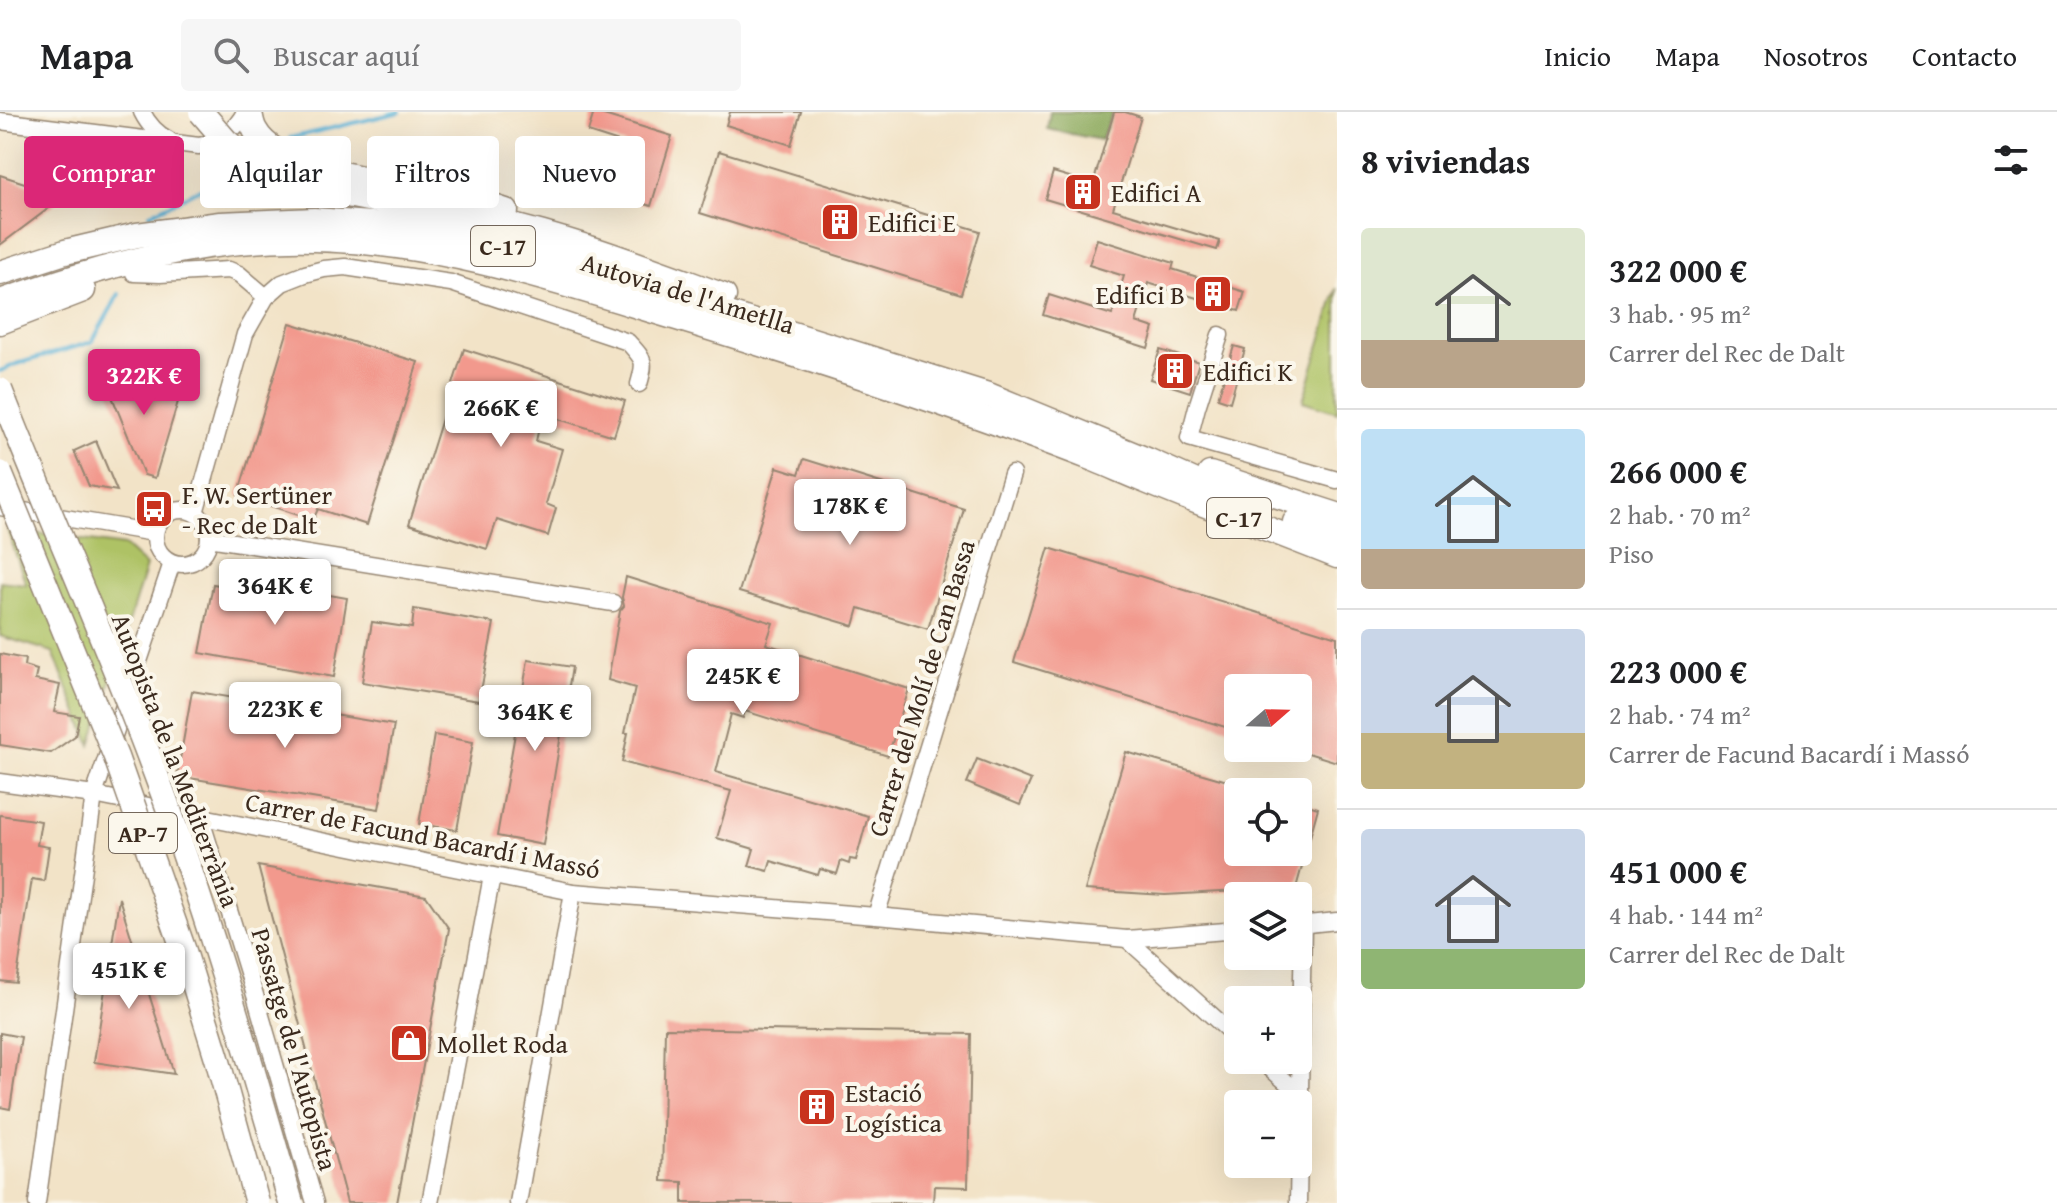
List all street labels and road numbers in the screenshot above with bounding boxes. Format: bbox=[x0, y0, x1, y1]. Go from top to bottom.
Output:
road number: C-17 bbox=[471, 226, 535, 266]
street label: Autovia de l'Ametlla bbox=[577, 242, 800, 344]
road number: C-17 bbox=[1207, 498, 1271, 538]
street label: Carrer del Molí de Can Bassa bbox=[857, 534, 985, 841]
street label: Autopista de la Mediterrània bbox=[102, 607, 250, 913]
street label: Carrer de Facund Bacardí i Massó bbox=[242, 781, 604, 889]
road number: AP-7 bbox=[109, 813, 177, 853]
street label: Passatge de l'Autopista bbox=[242, 923, 348, 1175]

